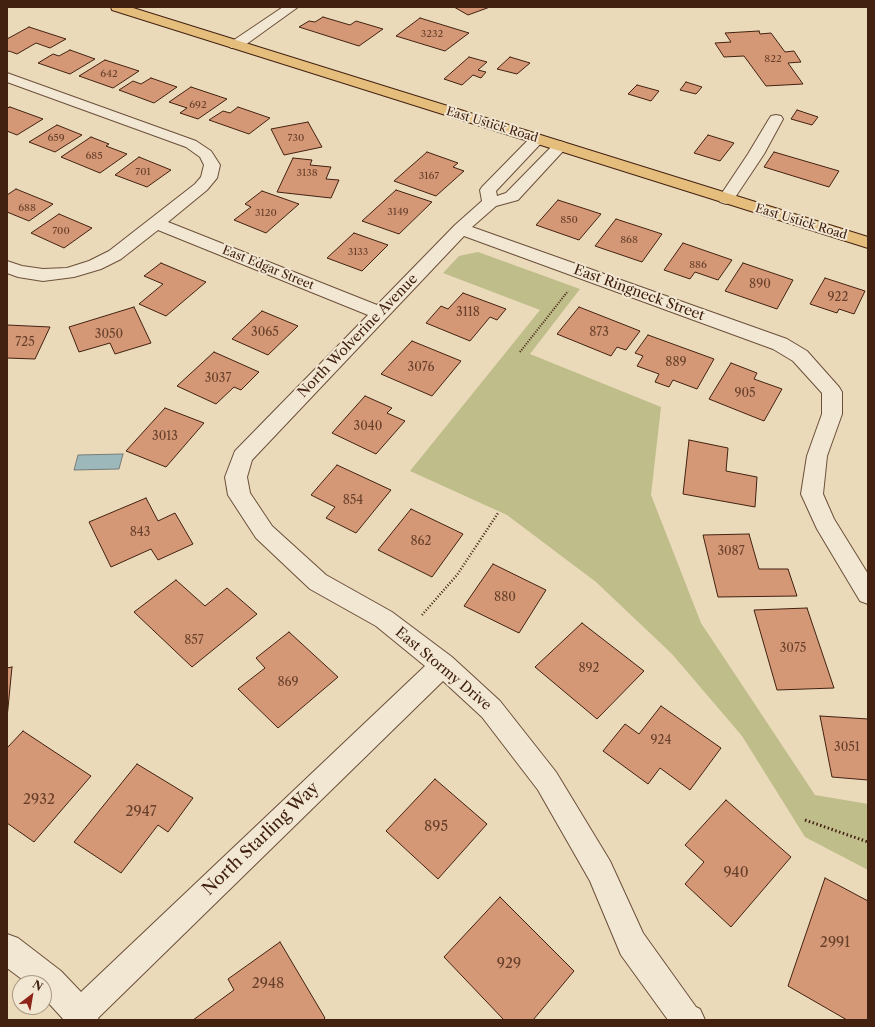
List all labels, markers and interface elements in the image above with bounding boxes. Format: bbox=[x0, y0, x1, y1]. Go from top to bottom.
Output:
house number: 3232 bbox=[421, 28, 443, 40]
house number: 822 bbox=[764, 53, 782, 65]
house number: 642 bbox=[100, 68, 118, 80]
house number: 692 bbox=[189, 99, 207, 111]
street label: East Ustick Road bbox=[444, 104, 540, 146]
house number: 659 bbox=[47, 132, 65, 144]
house number: 730 bbox=[288, 132, 304, 144]
house number: 685 bbox=[85, 150, 103, 162]
house number: 701 bbox=[135, 166, 151, 178]
house number: 3138 bbox=[296, 167, 318, 179]
house number: 3167 bbox=[419, 170, 439, 182]
street label: East Ustick Road bbox=[753, 201, 849, 243]
house number: 688 bbox=[18, 202, 36, 214]
house number: 3149 bbox=[387, 206, 409, 218]
house number: 3120 bbox=[255, 207, 277, 219]
house number: 850 bbox=[560, 214, 578, 226]
house number: 700 bbox=[52, 225, 70, 237]
house number: 868 bbox=[620, 234, 638, 246]
street label: East Edgar Street bbox=[220, 243, 316, 293]
house number: 3133 bbox=[348, 246, 368, 258]
house number: 886 bbox=[689, 259, 707, 271]
street label: East Ringneck Street bbox=[571, 262, 707, 324]
street label: North Wolverine Avenue bbox=[295, 271, 421, 401]
house number: 890 bbox=[749, 278, 771, 292]
house number: 922 bbox=[828, 291, 848, 305]
house number: 3118 bbox=[456, 306, 480, 320]
house number: 3065 bbox=[251, 326, 279, 340]
house number: 873 bbox=[589, 326, 609, 340]
house number: 3050 bbox=[95, 328, 123, 342]
house number: 725 bbox=[15, 336, 35, 350]
house number: 889 bbox=[665, 356, 687, 370]
house number: 3076 bbox=[408, 361, 434, 375]
house number: 3037 bbox=[205, 372, 231, 386]
house number: 905 bbox=[734, 387, 756, 401]
house number: 3040 bbox=[354, 420, 382, 434]
house number: 3013 bbox=[152, 430, 178, 444]
house number: 854 bbox=[343, 494, 363, 508]
house number: 843 bbox=[130, 526, 150, 540]
house number: 862 bbox=[410, 535, 432, 549]
house number: 3087 bbox=[717, 545, 745, 559]
house number: 880 bbox=[494, 591, 516, 605]
street label: East Stormy Drive bbox=[392, 624, 494, 714]
house number: 857 bbox=[184, 634, 204, 648]
house number: 3075 bbox=[780, 642, 806, 656]
house number: 892 bbox=[578, 662, 600, 676]
house number: 869 bbox=[277, 676, 299, 690]
house number: 924 bbox=[651, 734, 671, 748]
house number: 3051 bbox=[834, 741, 860, 755]
street label: North Starling Way bbox=[198, 778, 324, 900]
house number: 2932 bbox=[23, 792, 55, 808]
house number: 2947 bbox=[125, 804, 157, 820]
house number: 895 bbox=[424, 819, 448, 835]
house number: 940 bbox=[723, 865, 749, 881]
house number: 2991 bbox=[820, 935, 850, 951]
house number: 929 bbox=[497, 956, 521, 972]
north arrow bbox=[12, 975, 52, 1015]
house number: 2948 bbox=[252, 976, 284, 992]
text: N bbox=[30, 977, 45, 994]

